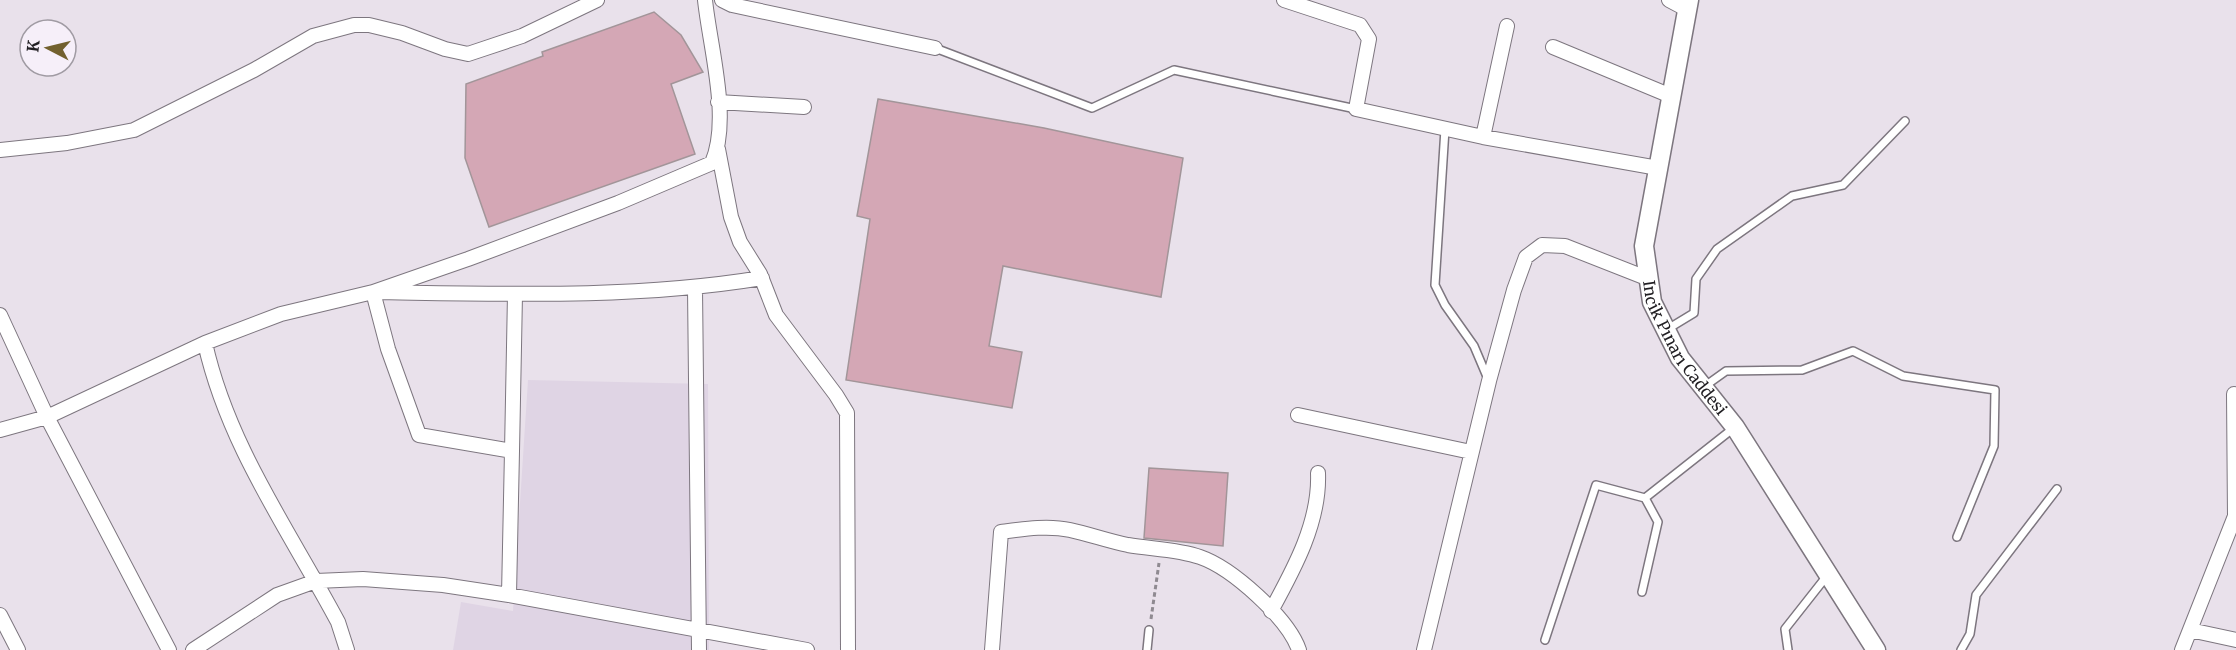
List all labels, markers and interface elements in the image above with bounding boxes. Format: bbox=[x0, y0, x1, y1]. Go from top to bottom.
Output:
north arrow bbox=[18, 18, 78, 78]
text: K bbox=[22, 39, 44, 53]
street label: Incik Pınarı Caddesi bbox=[1639, 279, 1731, 419]

